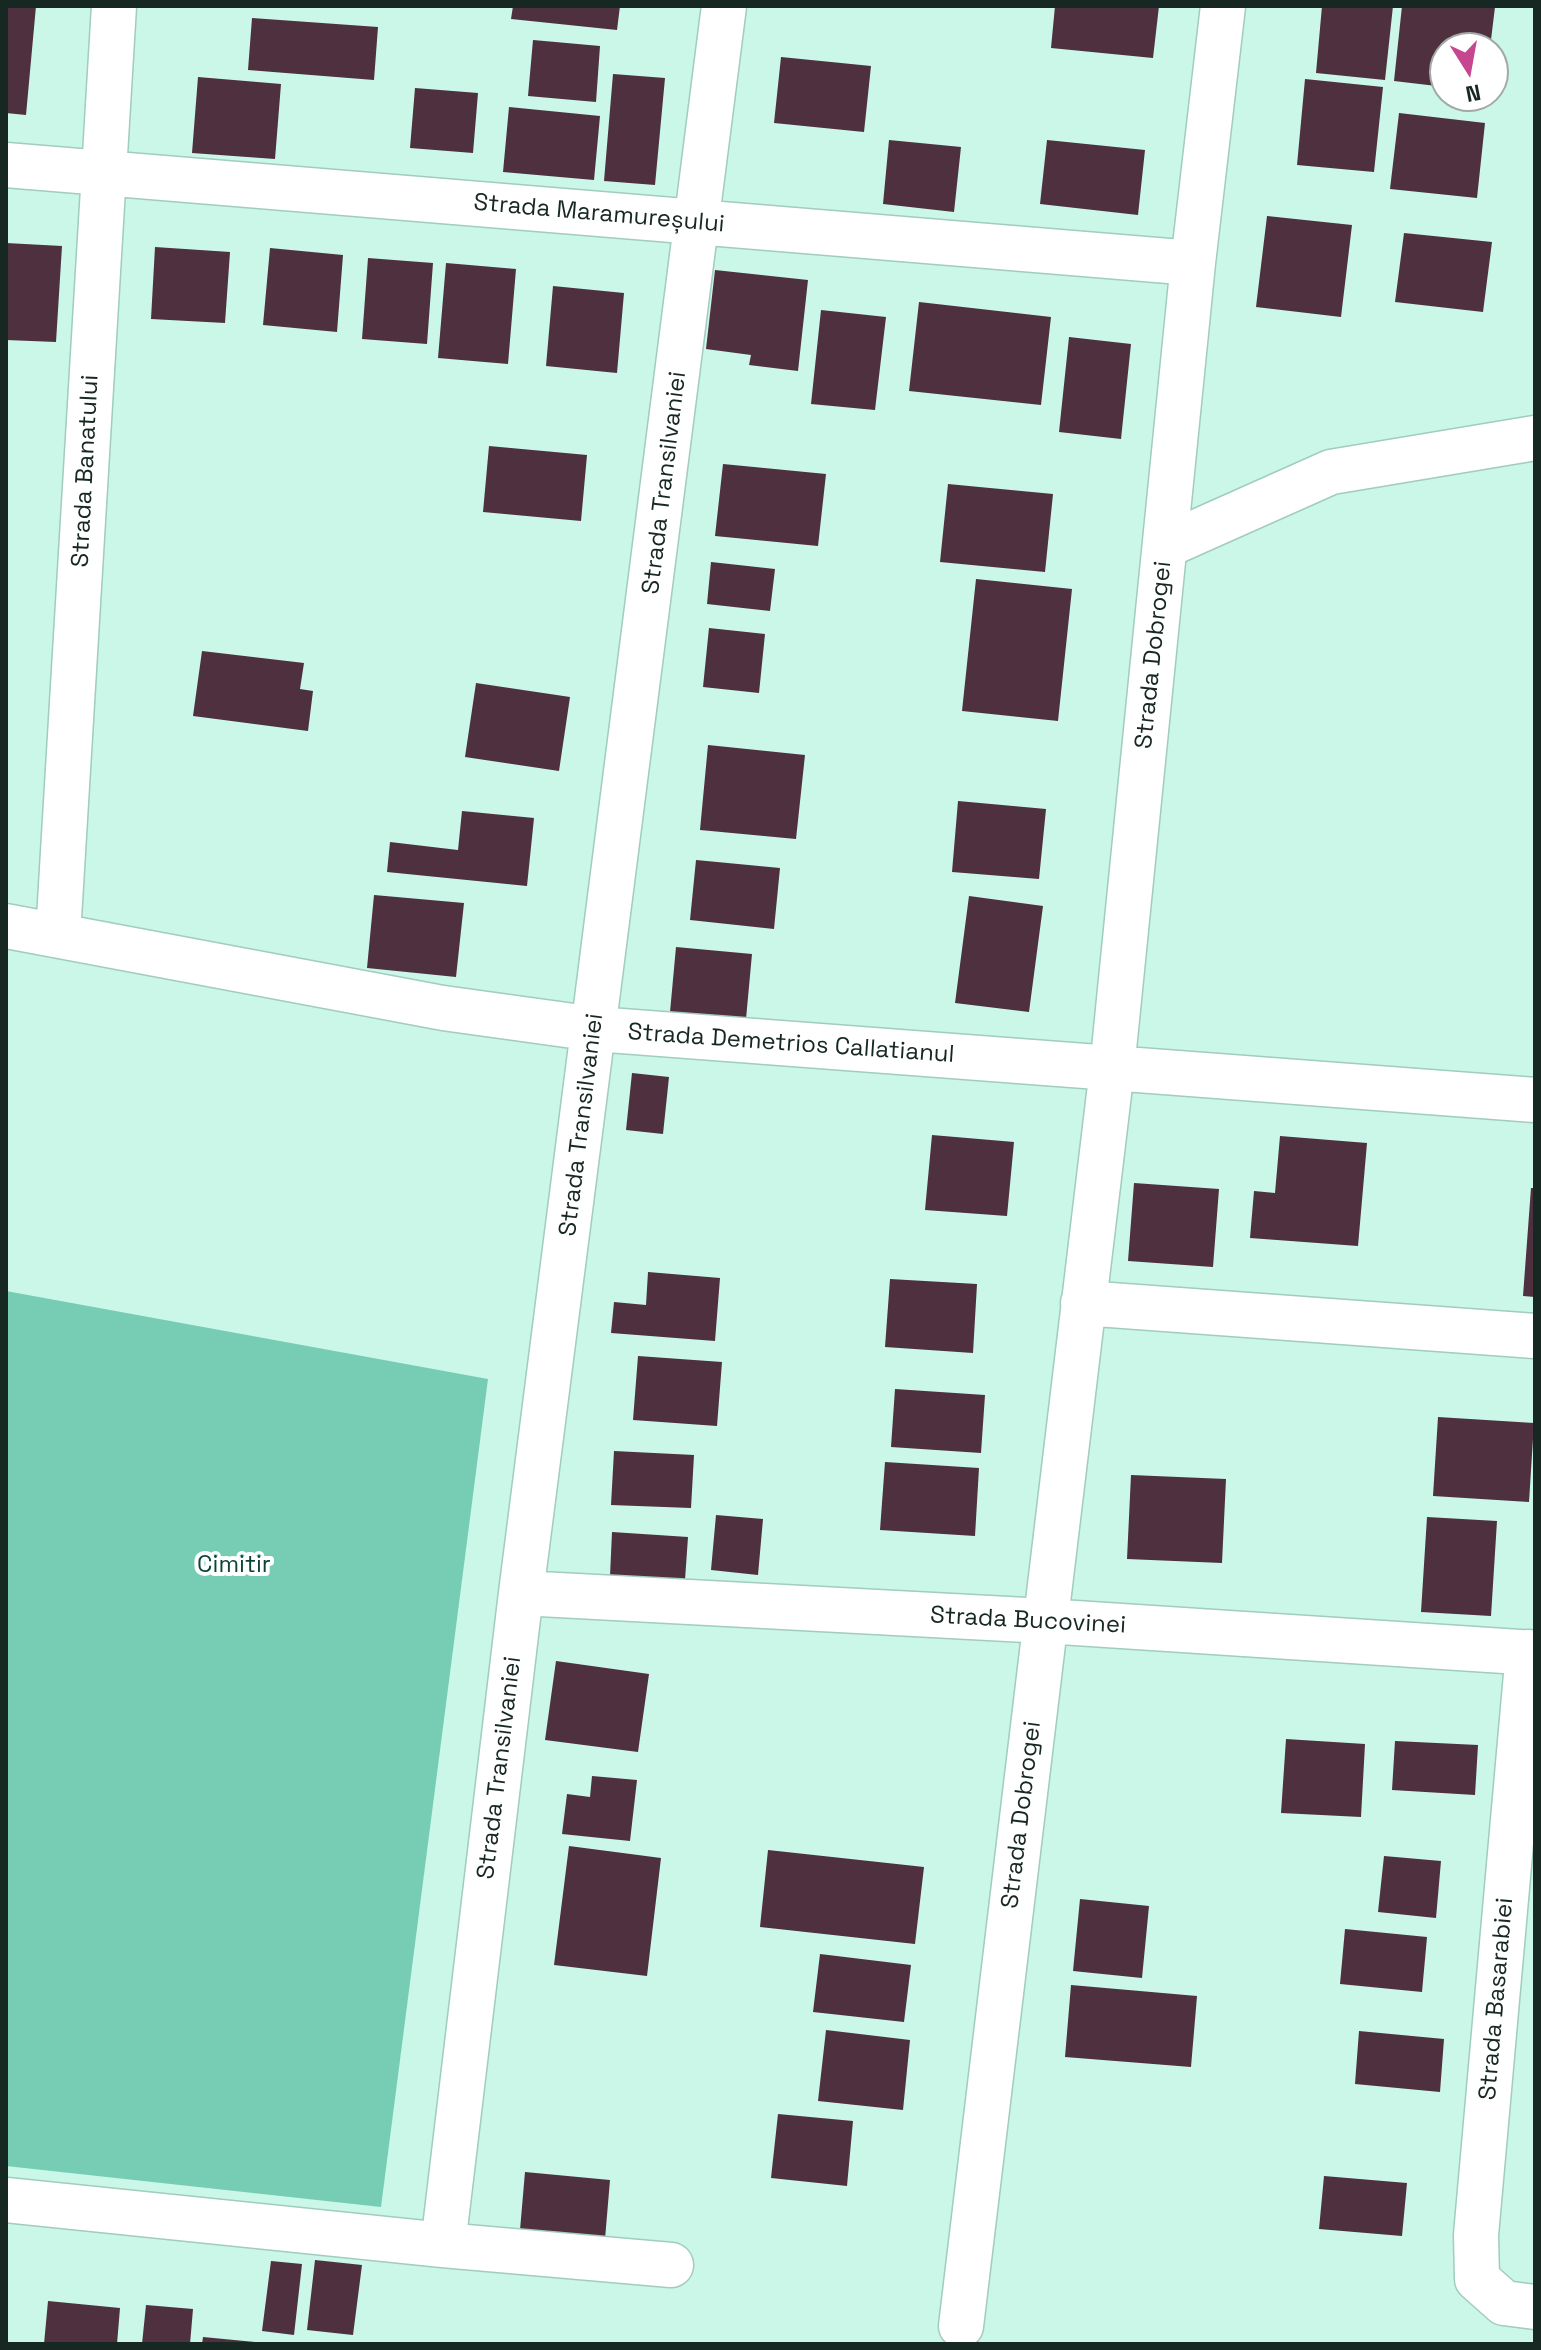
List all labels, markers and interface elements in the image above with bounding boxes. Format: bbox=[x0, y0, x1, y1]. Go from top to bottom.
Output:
north arrow bbox=[1429, 32, 1509, 112]
text: N bbox=[1463, 78, 1483, 109]
street label: Strada Maramureșului bbox=[472, 189, 726, 239]
street label: Strada Transilvaniei bbox=[637, 370, 693, 596]
street label: Strada Banatului bbox=[67, 374, 105, 568]
street label: Strada Dobrogei bbox=[1130, 560, 1178, 750]
street label: Strada Transilvaniei bbox=[554, 1012, 610, 1238]
street label: Strada Demetrios Callatianul bbox=[627, 1018, 955, 1070]
park label: Cimitir bbox=[197, 1551, 271, 1579]
street label: Strada Bucovinei bbox=[929, 1601, 1127, 1641]
street label: Strada Transilvaniei bbox=[472, 1655, 528, 1881]
street label: Strada Dobrogei bbox=[996, 1720, 1048, 1910]
street label: Strada Basarabiei bbox=[1474, 1897, 1520, 2101]

